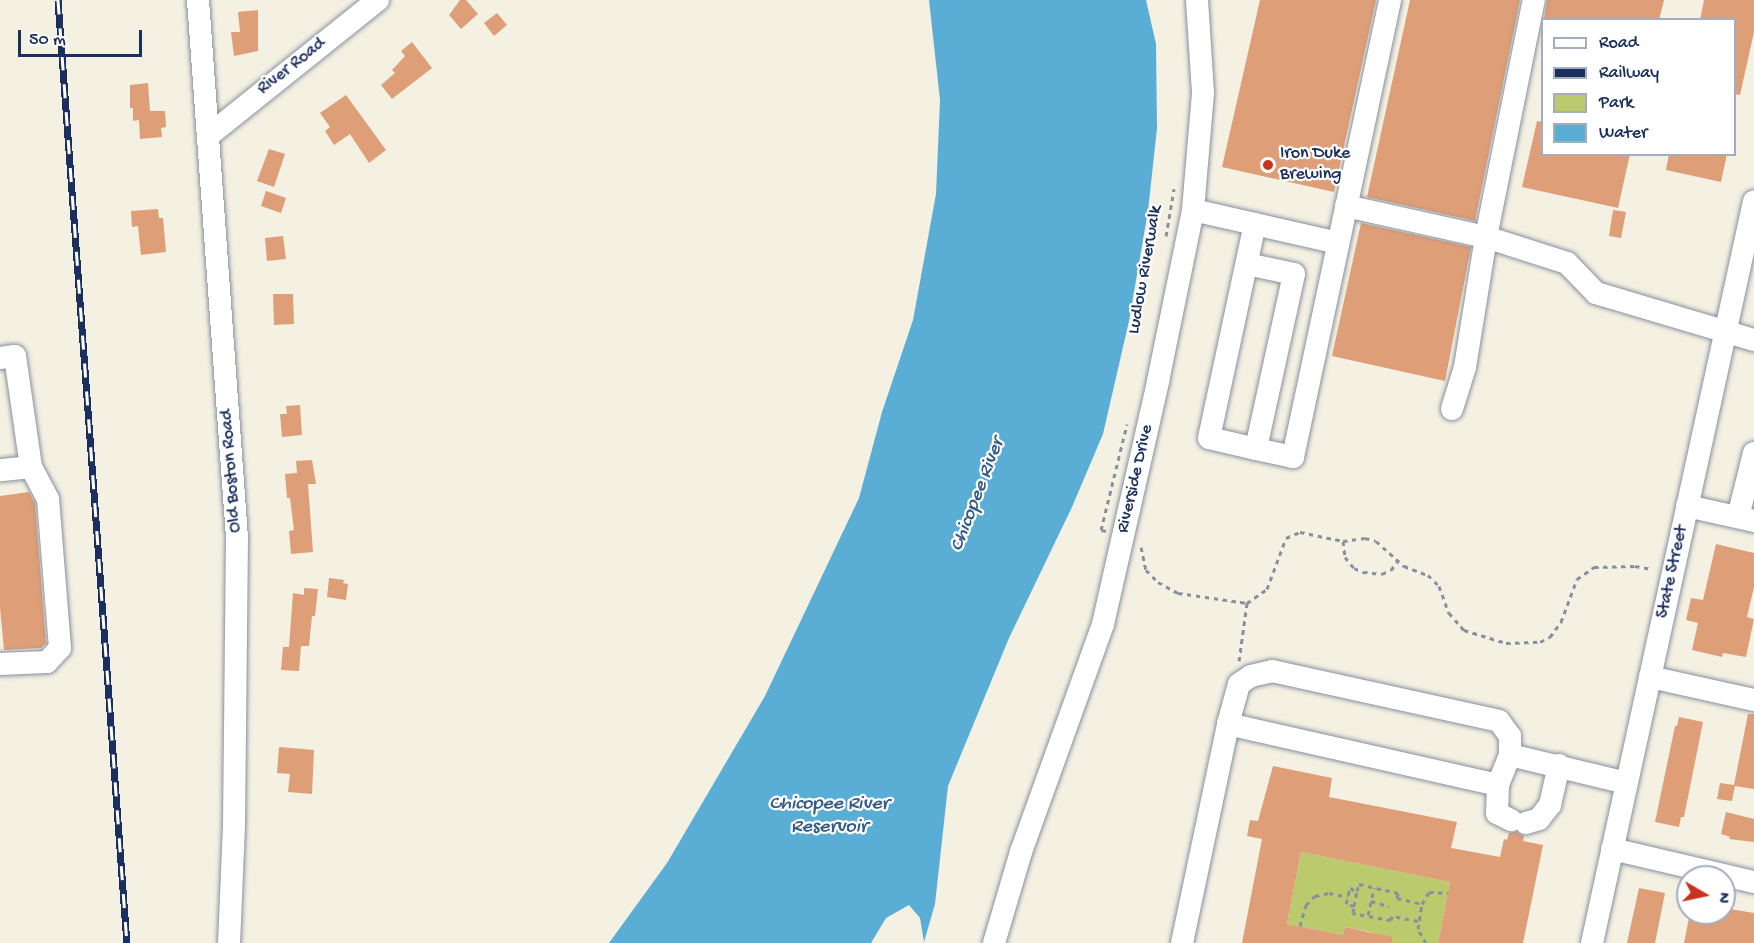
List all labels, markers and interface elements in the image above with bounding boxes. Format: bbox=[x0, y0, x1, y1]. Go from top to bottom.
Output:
scale bar bbox=[21, 18, 146, 56]
legend bbox=[1541, 18, 1736, 156]
text: 50 m bbox=[29, 30, 66, 51]
text: Road bbox=[1599, 33, 1638, 54]
street label: River Road bbox=[254, 34, 330, 100]
text: Railway bbox=[1599, 63, 1659, 84]
text: Park bbox=[1599, 93, 1633, 114]
text: Water bbox=[1599, 123, 1647, 144]
place label: Iron Duke Brewing bbox=[1280, 144, 1350, 186]
marker: Iron Duke Brewing bbox=[1261, 158, 1275, 172]
street label: Ludlow Riverwalk bbox=[1124, 204, 1168, 336]
street label: Old Boston Road bbox=[217, 409, 247, 533]
street label: Riverside Drive bbox=[1113, 423, 1159, 535]
water label: Chicopee River bbox=[945, 435, 1011, 555]
street label: State Street bbox=[1653, 523, 1693, 621]
water label: Chicopee River Reservoir bbox=[769, 793, 889, 840]
north arrow bbox=[1676, 865, 1736, 925]
text: N bbox=[1712, 891, 1732, 904]

